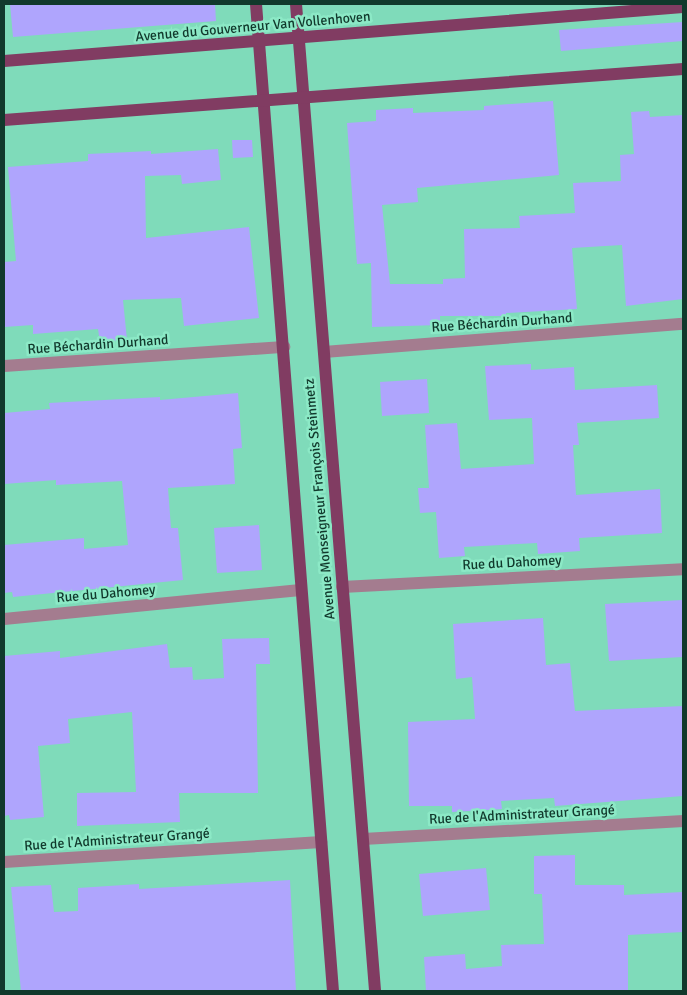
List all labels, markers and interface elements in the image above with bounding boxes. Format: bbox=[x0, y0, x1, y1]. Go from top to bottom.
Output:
street label: Avenue du Gouverneur Van Vollenhoven bbox=[135, 8, 371, 46]
street label: Rue Béchardin Durhand bbox=[431, 310, 573, 336]
street label: Rue Béchardin Durhand bbox=[27, 332, 169, 358]
street label: Avenue Monseigneur François Steinmetz bbox=[301, 378, 339, 620]
street label: Rue du Dahomey bbox=[462, 552, 562, 574]
street label: Rue du Dahomey bbox=[56, 581, 156, 607]
street label: Rue de l'Administrateur Grangé bbox=[429, 802, 615, 828]
street label: Rue de l'Administrateur Grangé bbox=[24, 825, 210, 855]

